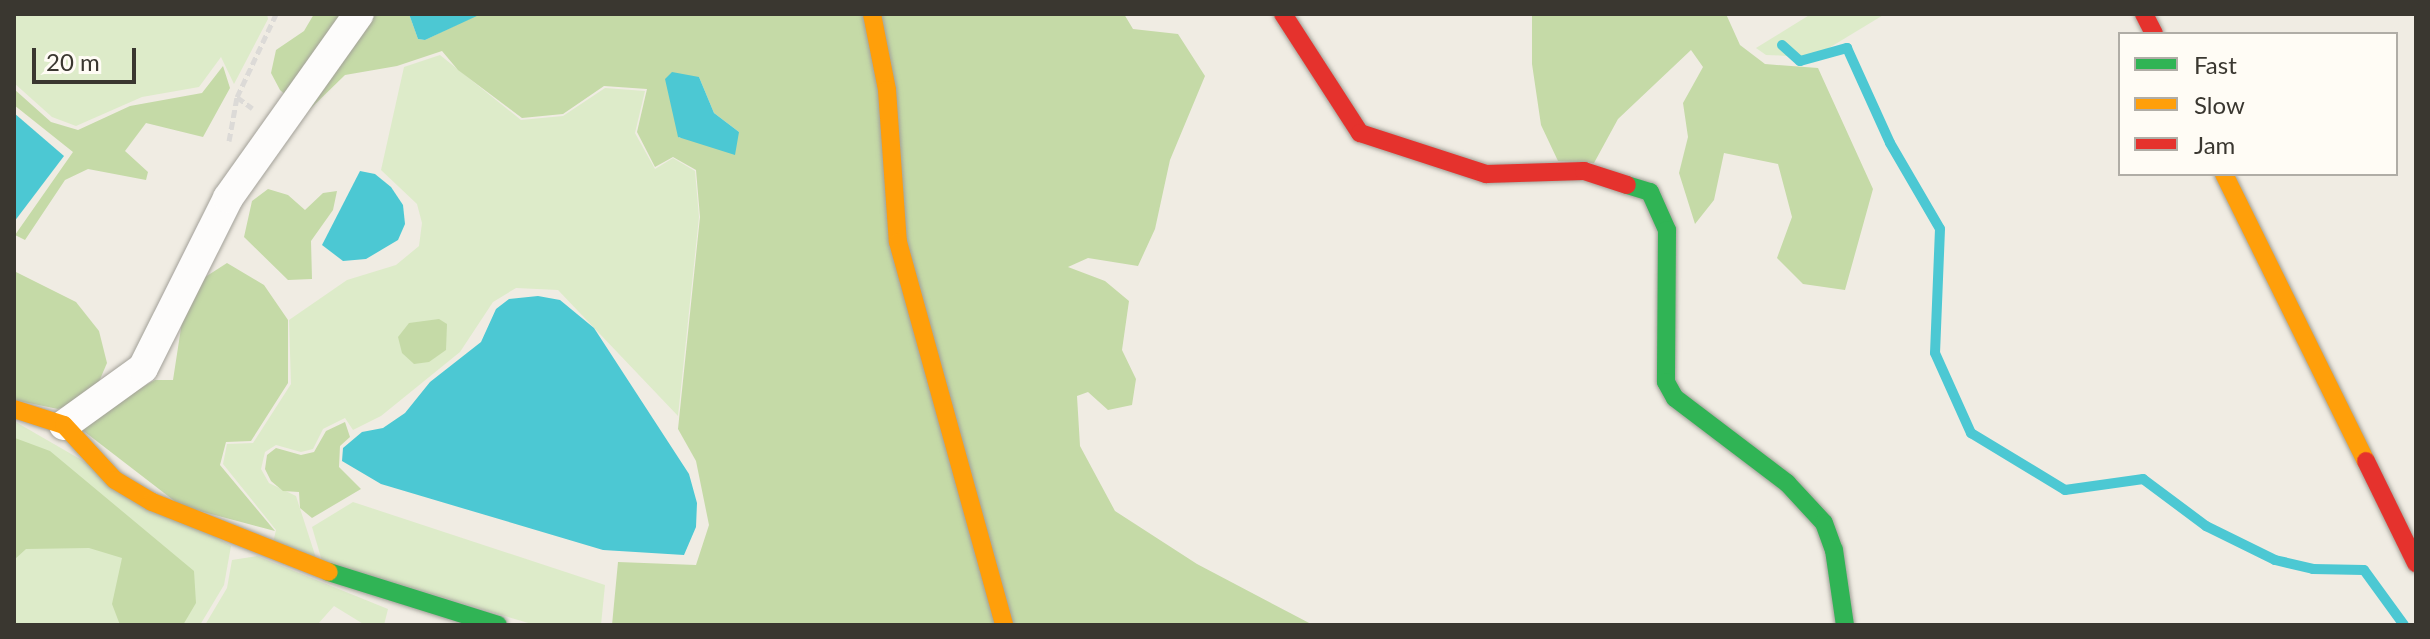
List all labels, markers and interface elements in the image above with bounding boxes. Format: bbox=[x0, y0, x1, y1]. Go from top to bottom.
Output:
scale bar bbox=[36, 32, 140, 82]
legend bbox=[2118, 32, 2398, 176]
text: 20 m bbox=[46, 47, 100, 76]
text: Fast bbox=[2194, 50, 2237, 79]
text: Slow bbox=[2194, 90, 2245, 119]
text: Jam bbox=[2194, 130, 2235, 159]

